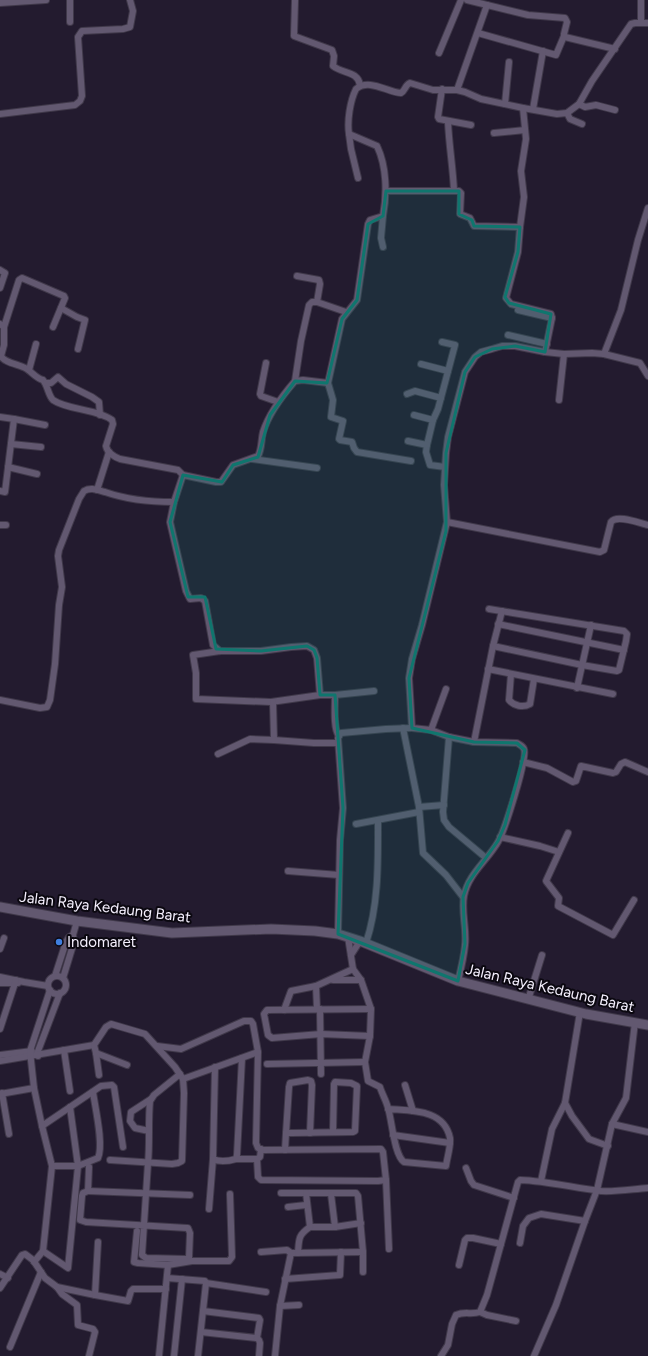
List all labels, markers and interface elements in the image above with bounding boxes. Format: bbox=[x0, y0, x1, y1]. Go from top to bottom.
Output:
street label: Jalan Raya Kedaung Barat bbox=[18, 888, 192, 926]
place label: Indomaret bbox=[67, 933, 137, 951]
marker: Indomaret bbox=[54, 937, 64, 947]
street label: Jalan Raya Kedaung Barat bbox=[464, 960, 636, 1016]

